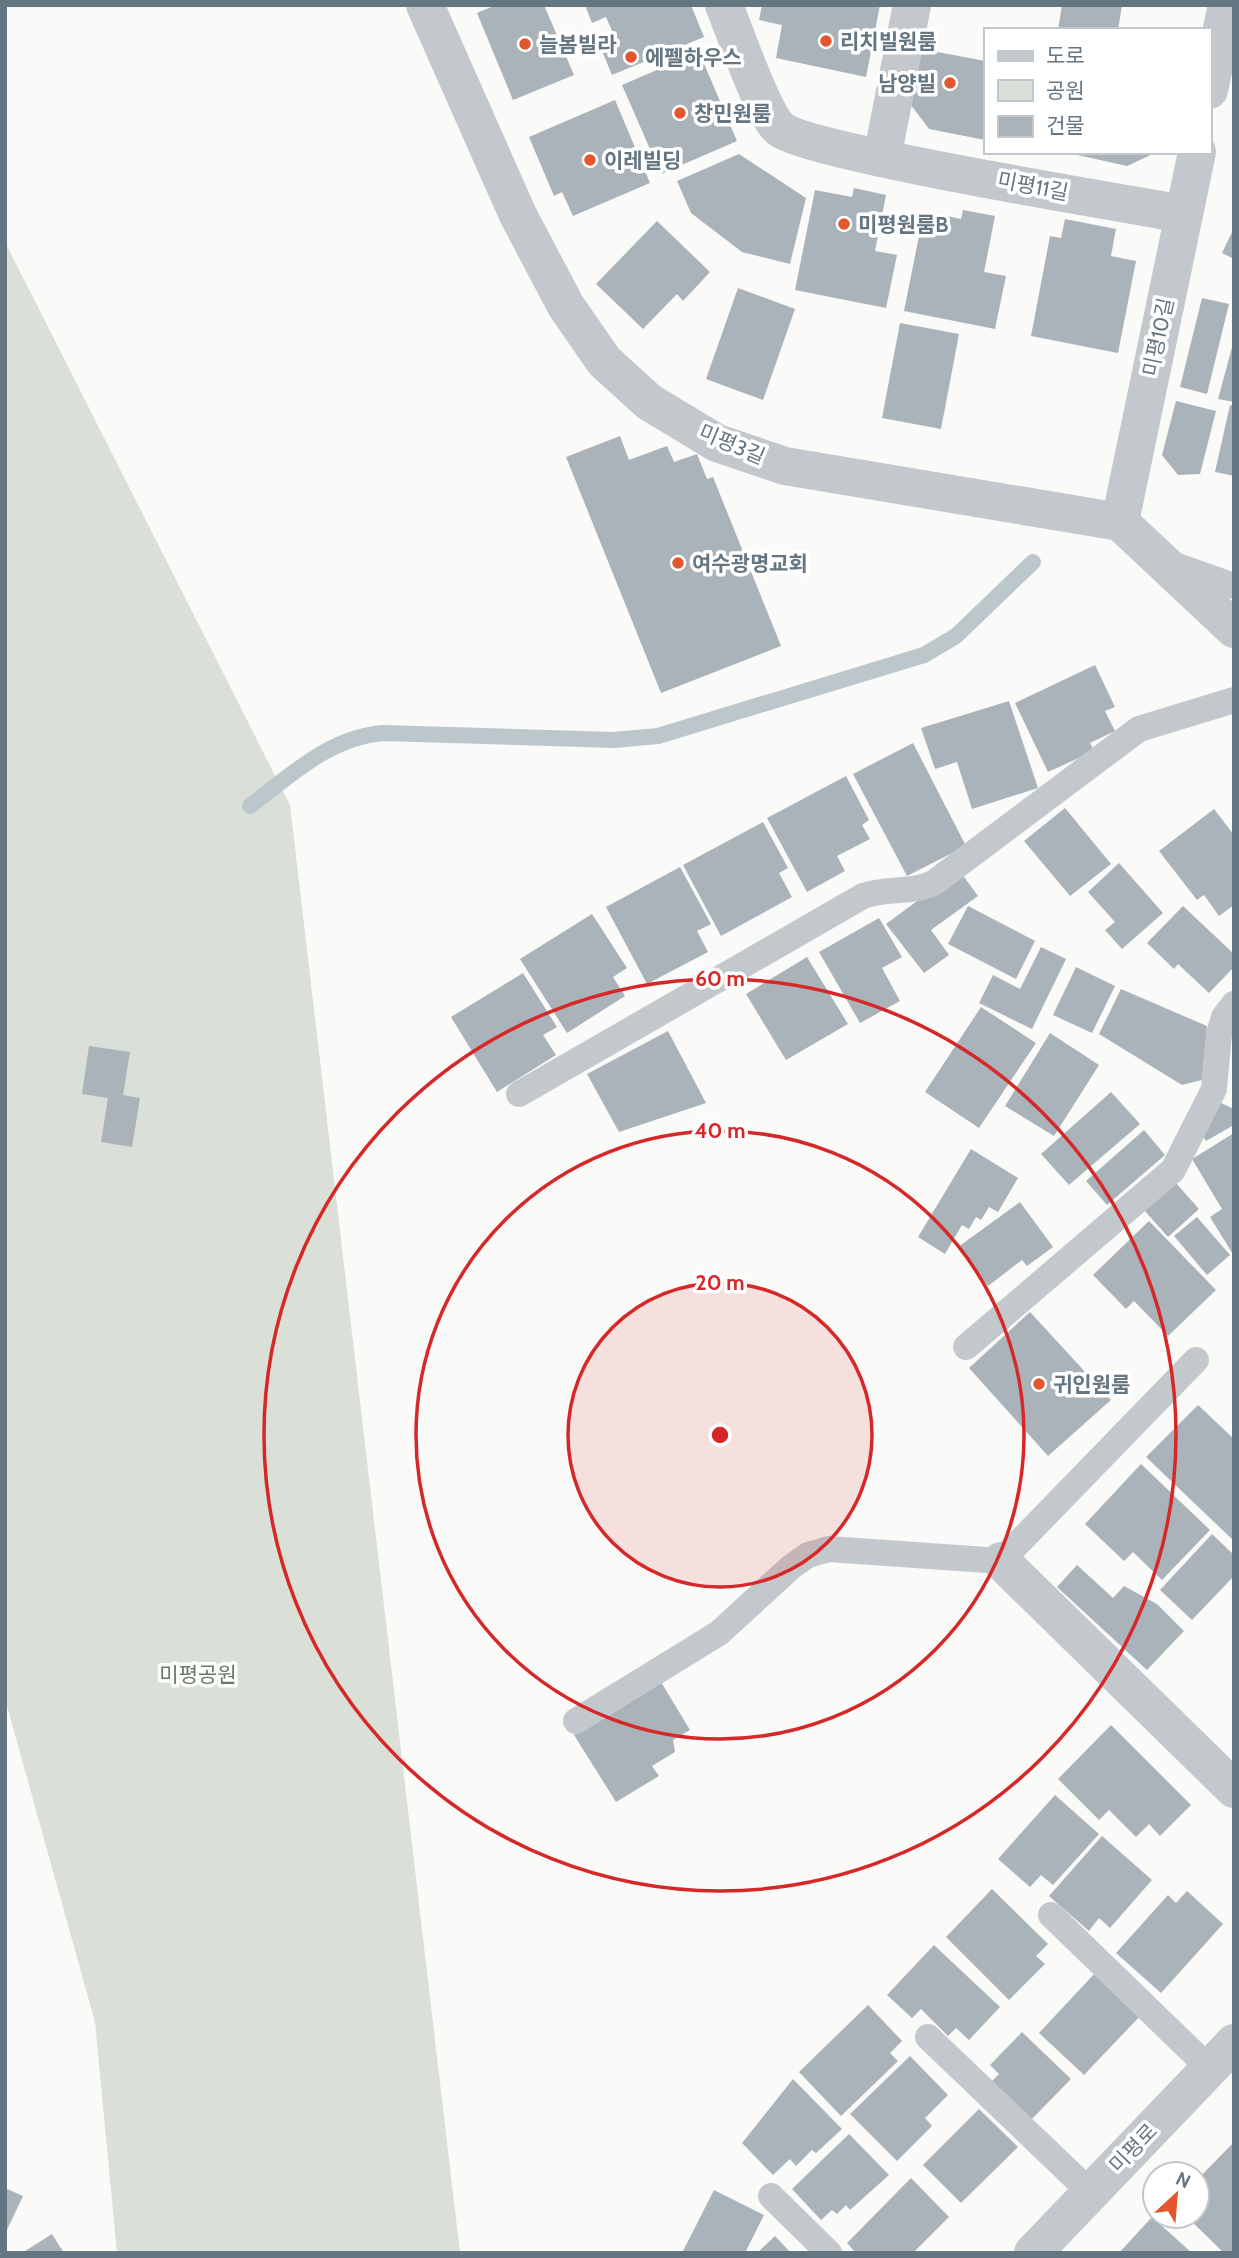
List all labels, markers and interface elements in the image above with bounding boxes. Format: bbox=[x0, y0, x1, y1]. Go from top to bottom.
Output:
legend bbox=[984, 28, 1211, 154]
place label: 리치빌원룸 bbox=[840, 29, 937, 54]
place label: 늘봄빌라 bbox=[539, 32, 617, 57]
marker: 리치빌원룸 bbox=[818, 33, 834, 49]
marker: 늘봄빌라 bbox=[517, 36, 533, 52]
text: 도로 bbox=[1046, 43, 1085, 68]
place label: 에펠하우스 bbox=[645, 45, 742, 70]
marker: 에펠하우스 bbox=[623, 49, 639, 65]
place label: 남양빌 bbox=[878, 71, 936, 96]
marker: 남양빌 bbox=[942, 75, 958, 91]
text: 공원 bbox=[1046, 78, 1085, 103]
place label: 창민원룸 bbox=[694, 101, 771, 126]
marker: 창민원룸 bbox=[672, 105, 688, 121]
text: 건물 bbox=[1046, 113, 1085, 138]
place label: 이레빌딩 bbox=[604, 148, 681, 173]
marker: 이레빌딩 bbox=[582, 152, 598, 168]
street label: 미평11길 bbox=[995, 167, 1071, 205]
place label: 미평원룸B bbox=[858, 212, 948, 237]
marker: 미평원룸B bbox=[836, 216, 852, 232]
street label: 미평10길 bbox=[1138, 296, 1178, 378]
street label: 미평3길 bbox=[695, 419, 769, 469]
place label: 여수광명교회 bbox=[692, 551, 808, 576]
marker: 여수광명교회 bbox=[670, 555, 686, 571]
text: 60 m bbox=[695, 966, 745, 991]
text: 40 m bbox=[695, 1118, 745, 1143]
text: 20 m bbox=[696, 1270, 744, 1295]
place label: 귀인원룸 bbox=[1053, 1372, 1130, 1397]
marker: 귀인원룸 bbox=[1031, 1376, 1047, 1392]
centre of rings bbox=[708, 1423, 732, 1447]
park label: 미평공원 bbox=[159, 1662, 237, 1687]
street label: 미평로 bbox=[1104, 2118, 1162, 2178]
north arrow bbox=[1141, 2160, 1211, 2230]
text: N bbox=[1172, 2167, 1194, 2193]

